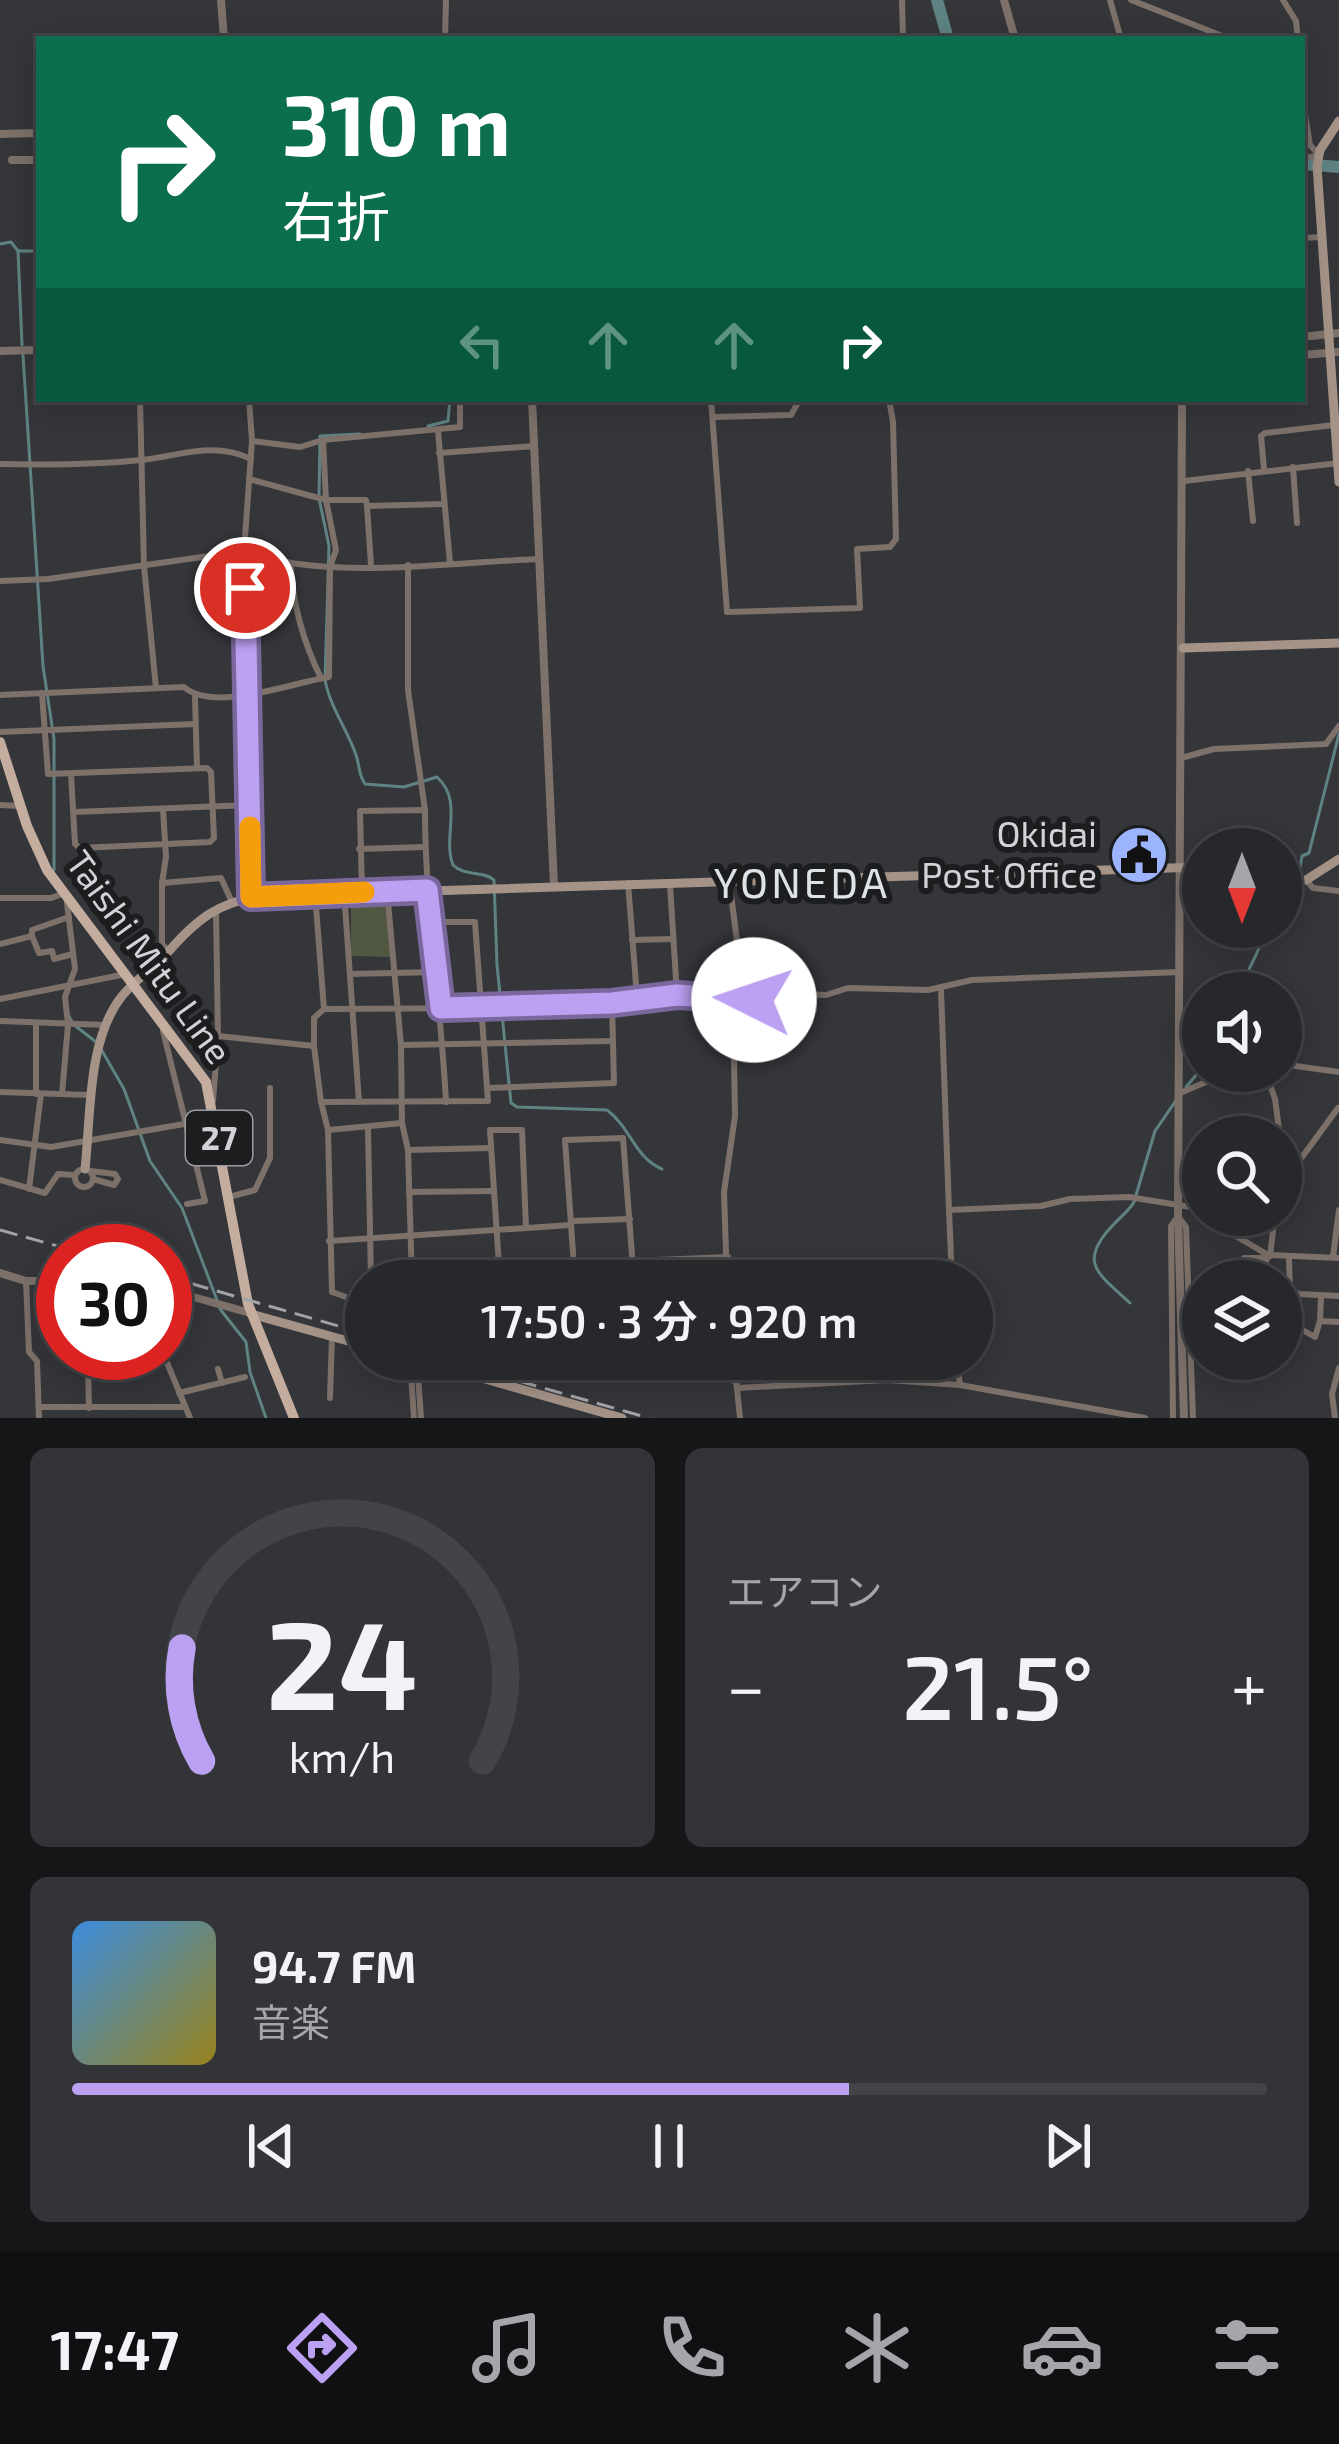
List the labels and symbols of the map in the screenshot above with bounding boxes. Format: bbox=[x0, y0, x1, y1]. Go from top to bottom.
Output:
pin bbox=[194, 537, 296, 639]
place label: Okidai Post Office bbox=[921, 811, 1097, 895]
public building icon: Okidai Post Office bbox=[1108, 824, 1170, 886]
north arrow bbox=[1182, 828, 1302, 948]
street label: Taishi Mitu Line bbox=[59, 841, 242, 1071]
district label: YONEDA bbox=[714, 856, 890, 906]
position arrow bbox=[691, 937, 817, 1063]
road number: 27 bbox=[186, 1111, 252, 1165]
speed limit sign: 30 bbox=[36, 1224, 192, 1380]

